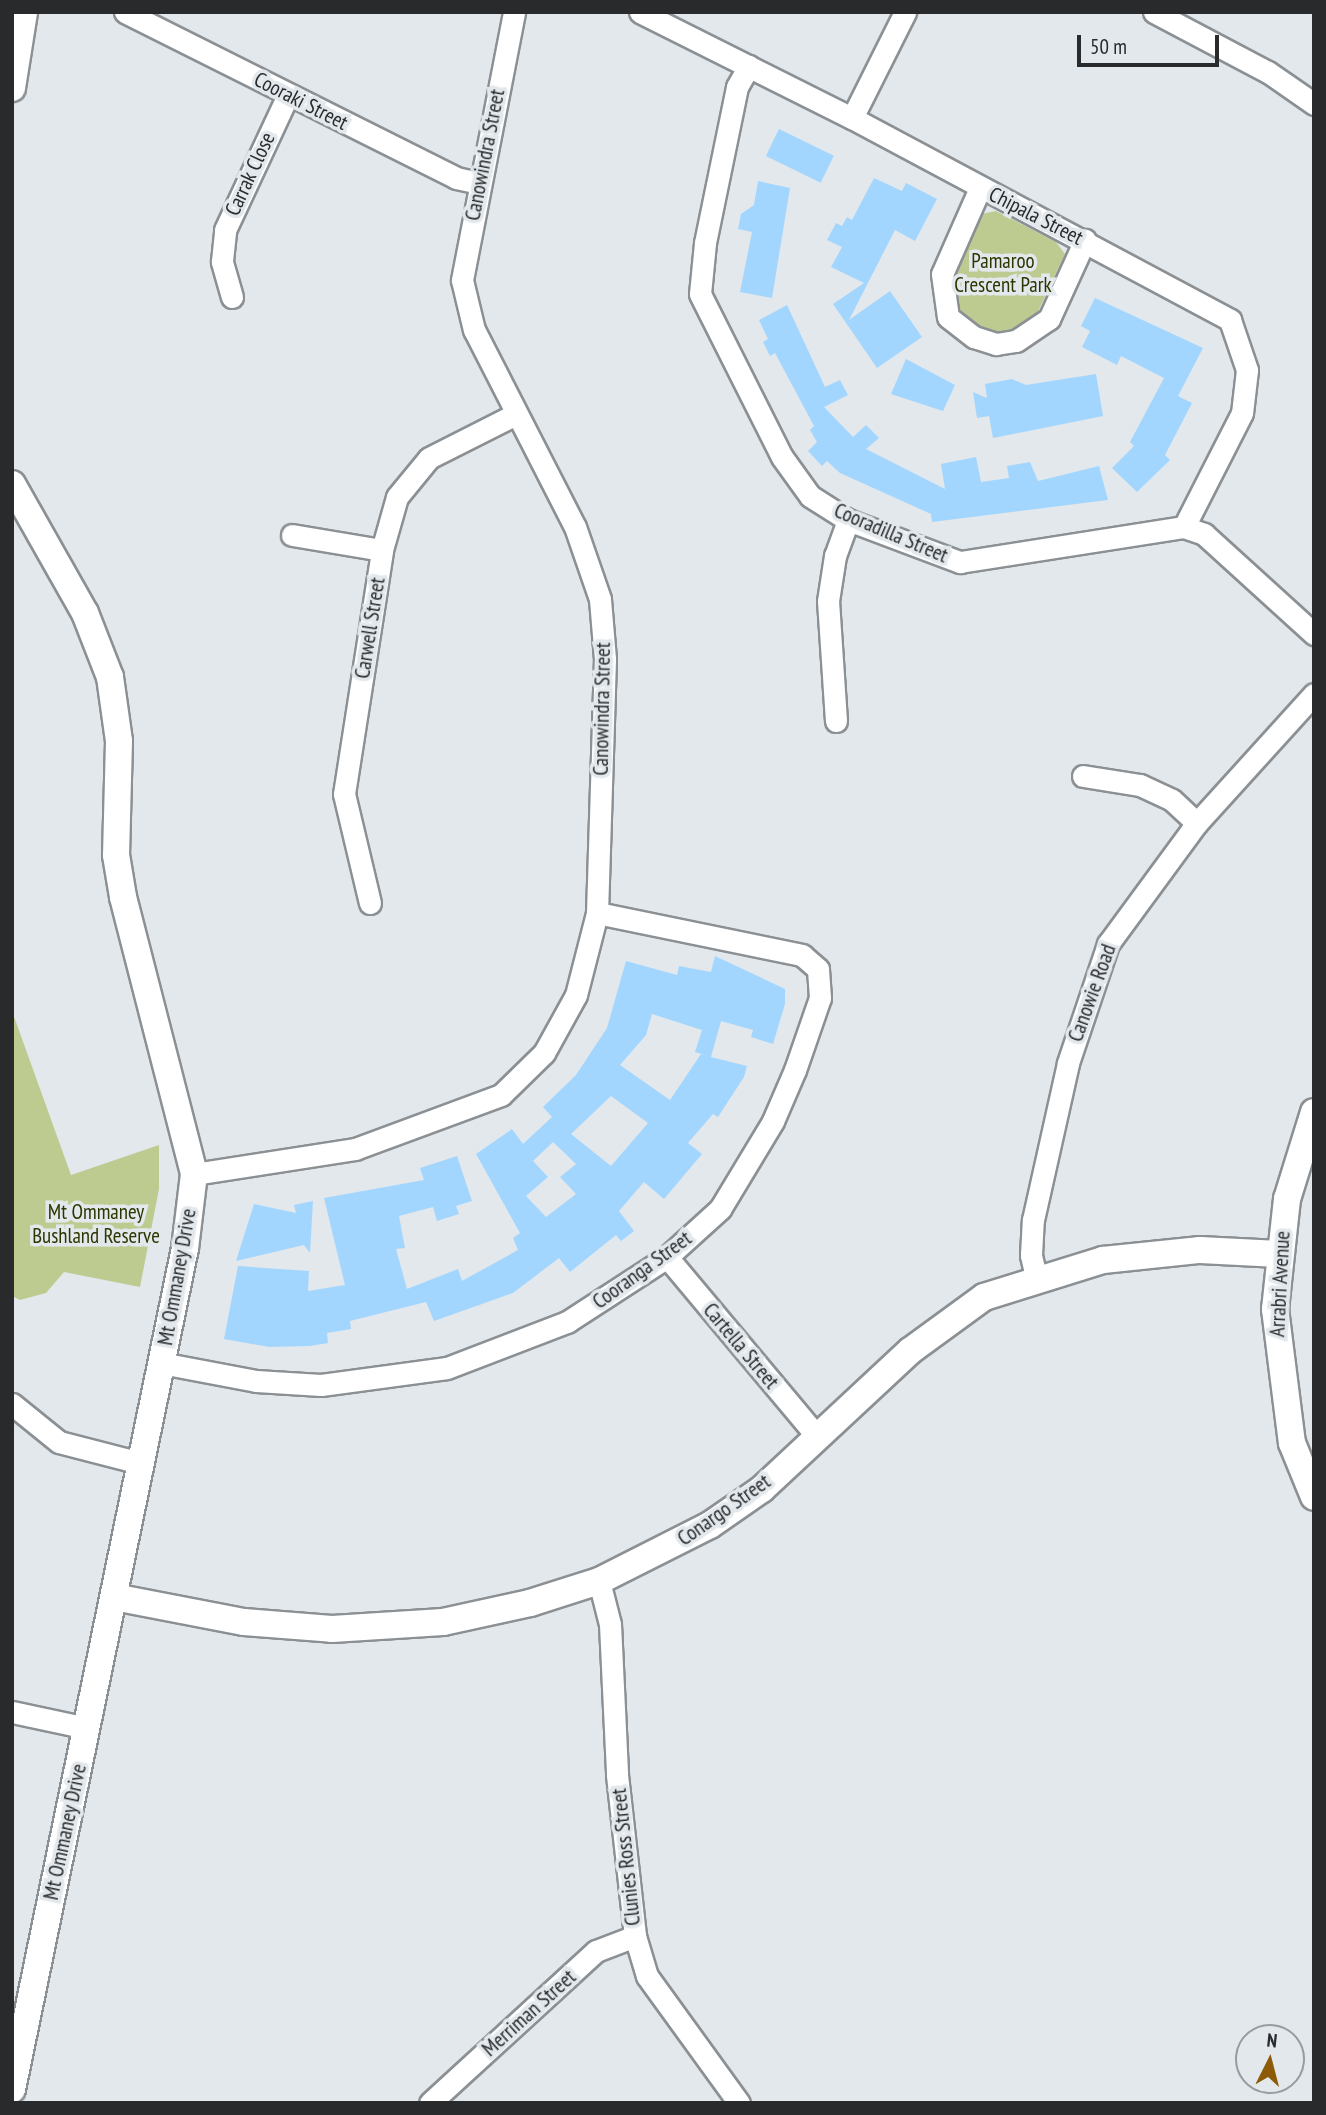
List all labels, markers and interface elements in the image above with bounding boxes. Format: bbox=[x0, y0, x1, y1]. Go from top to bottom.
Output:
scale bar bbox=[1081, 21, 1223, 65]
text: 50 m bbox=[1090, 33, 1127, 60]
street label: Cooraki Street bbox=[250, 67, 352, 135]
street label: Canowindra Street bbox=[460, 87, 510, 223]
street label: Carrak Close bbox=[220, 128, 280, 220]
street label: Chipala Street bbox=[985, 182, 1087, 250]
park label: Pamaroo Crescent Park bbox=[954, 248, 1052, 298]
street label: Cooradilla Street bbox=[830, 498, 952, 568]
street label: Carwell Street bbox=[350, 576, 390, 680]
street label: Canowindra Street bbox=[588, 642, 616, 776]
street label: Canowie Road bbox=[1063, 941, 1121, 1045]
park label: Mt Ommaney Bushland Reserve bbox=[32, 1199, 160, 1249]
street label: Mt Ommaney Drive bbox=[153, 1206, 201, 1348]
street label: Cooranga Street bbox=[588, 1226, 696, 1314]
street label: Arrabri Avenue bbox=[1265, 1230, 1295, 1338]
street label: Cartella Street bbox=[698, 1298, 784, 1394]
street label: Conargo Street bbox=[673, 1469, 775, 1551]
street label: Mt Ommaney Drive bbox=[38, 1761, 92, 1903]
street label: Clunies Ross Street bbox=[606, 1787, 646, 1927]
street label: Merriman Street bbox=[477, 1964, 581, 2062]
north arrow bbox=[1235, 2024, 1305, 2094]
text: N bbox=[1266, 2028, 1278, 2053]

